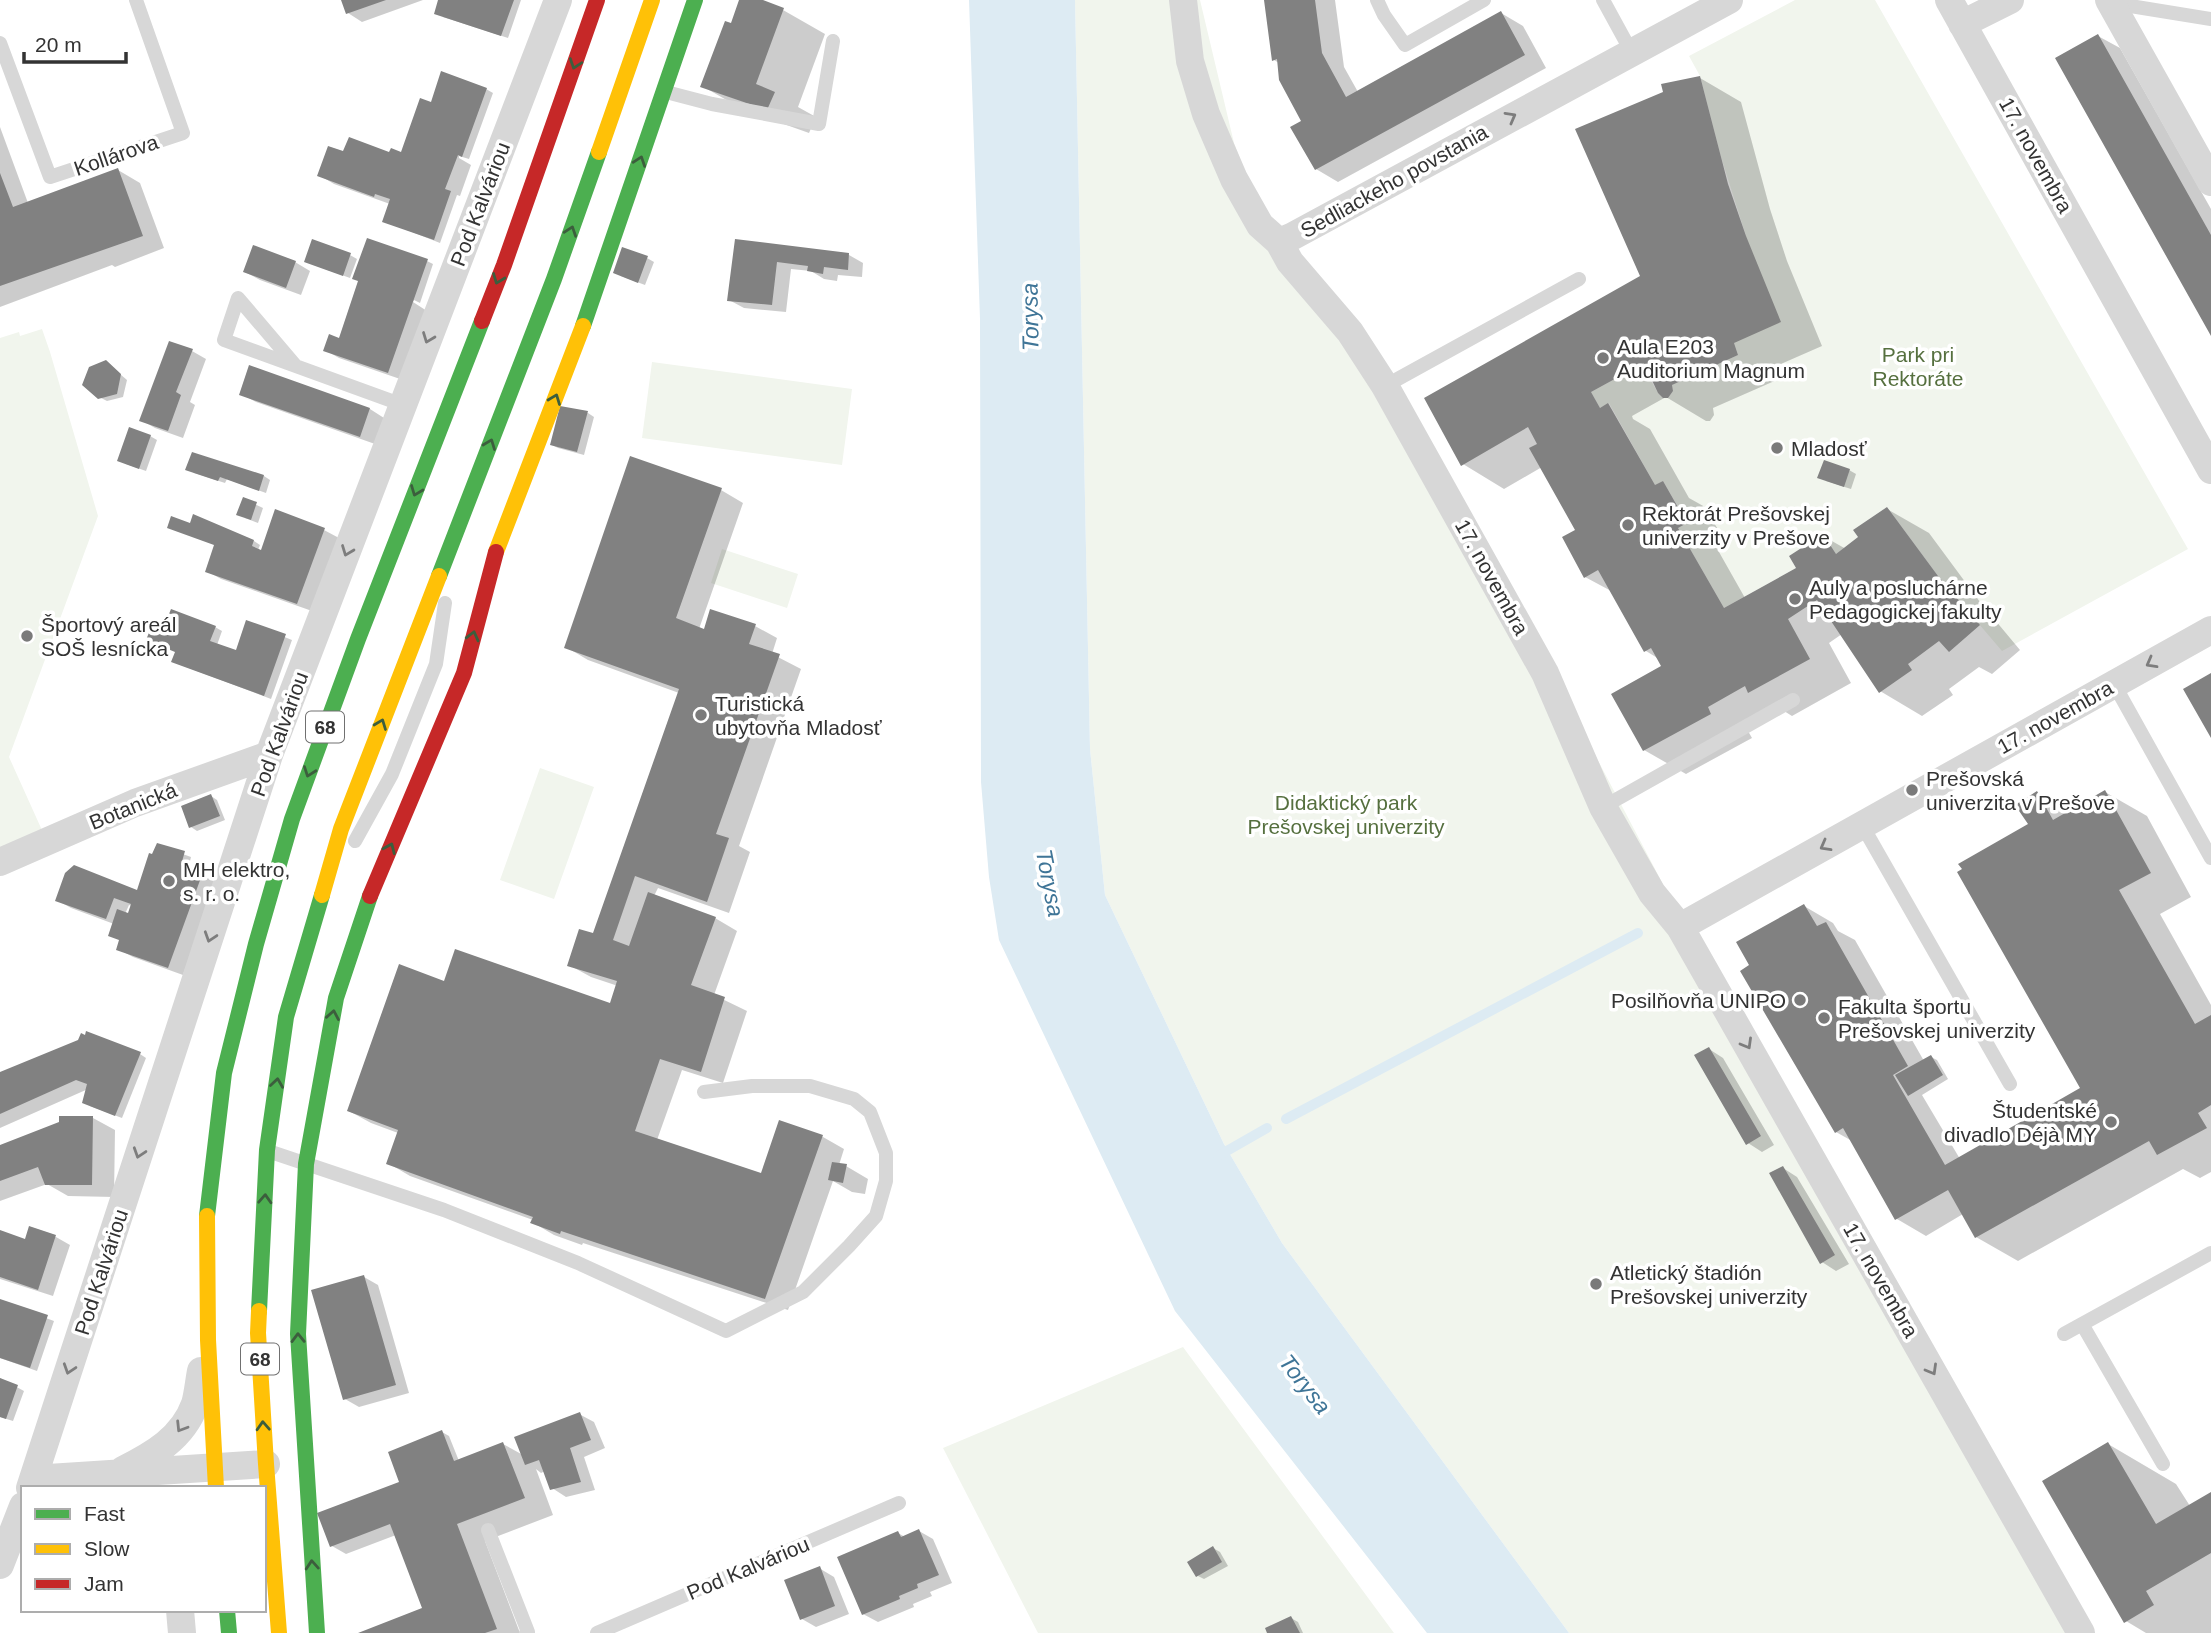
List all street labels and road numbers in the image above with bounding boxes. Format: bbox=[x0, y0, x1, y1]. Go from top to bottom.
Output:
street label: 17. novembra bbox=[1995, 93, 2077, 217]
street label: Sedliackeho povstania bbox=[1297, 120, 1492, 242]
street label: Kollárova bbox=[71, 130, 161, 180]
street label: Pod Kalváriou bbox=[446, 139, 514, 269]
street label: 17. novembra bbox=[1451, 515, 1533, 639]
street label: Pod Kalváriou bbox=[246, 669, 312, 799]
street label: 17. novembra bbox=[1993, 676, 2117, 758]
road number: 68 bbox=[306, 712, 344, 742]
street label: Botanická bbox=[86, 778, 180, 834]
street label: Pod Kalváriou bbox=[70, 1206, 132, 1338]
street label: 17. novembra bbox=[1839, 1219, 1923, 1342]
road number: 68 bbox=[241, 1344, 279, 1374]
street label: Pod Kalváriou bbox=[683, 1532, 813, 1604]

